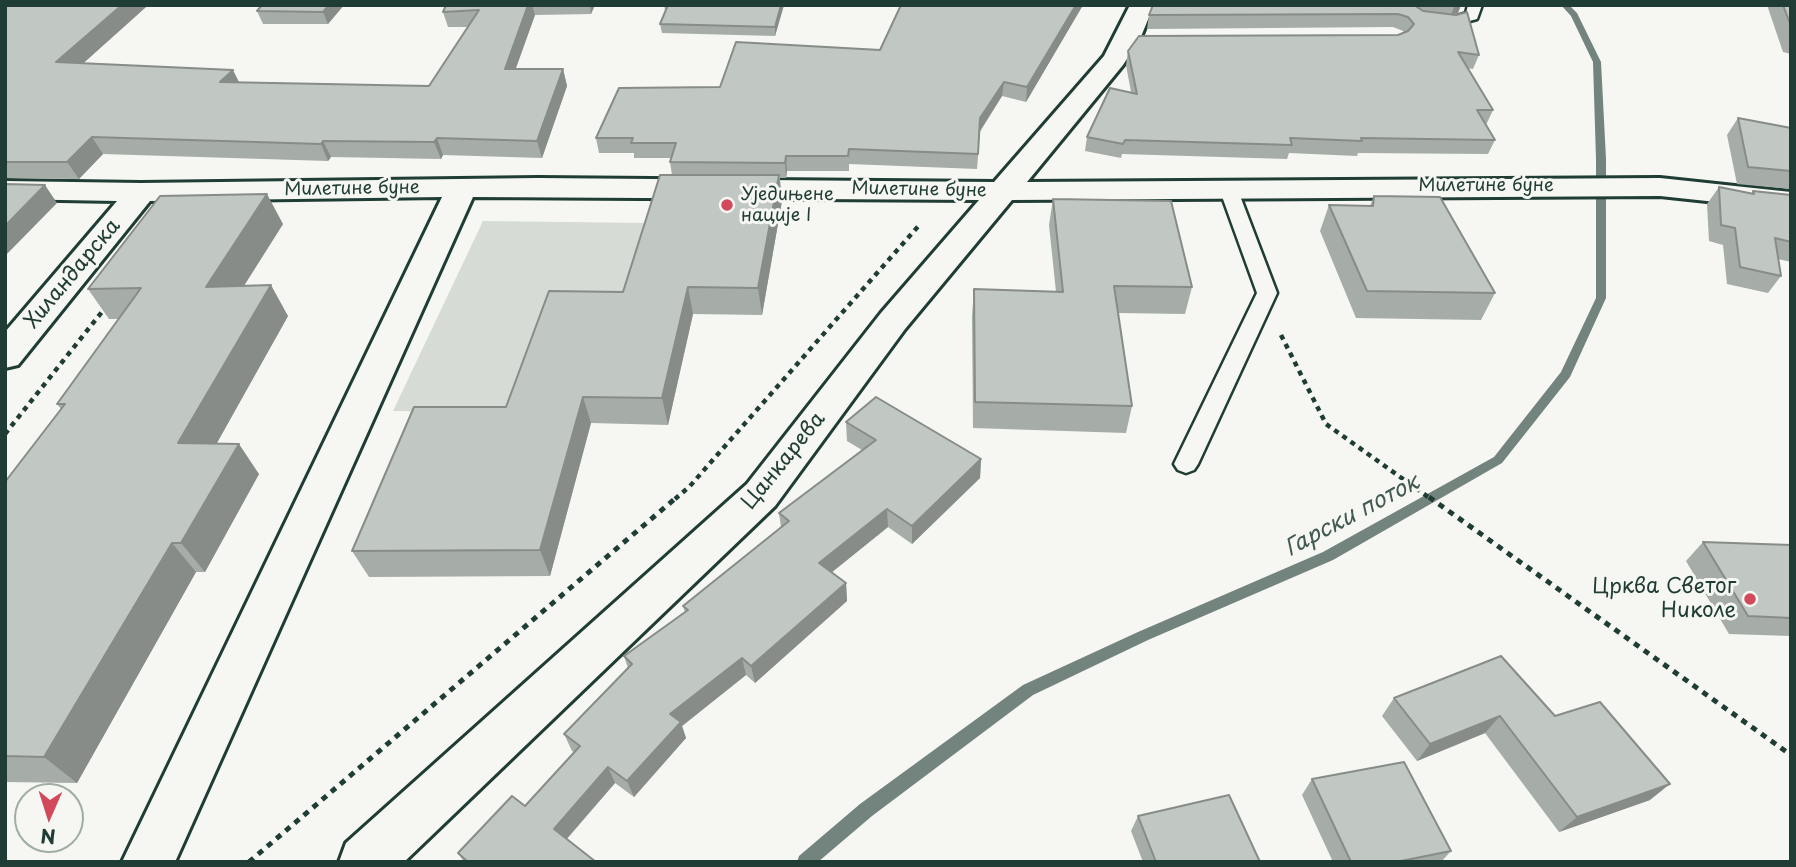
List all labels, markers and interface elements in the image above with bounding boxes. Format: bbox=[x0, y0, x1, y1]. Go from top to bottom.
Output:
street label: Милетине буне bbox=[1418, 175, 1554, 197]
street label: Милетине буне bbox=[284, 177, 420, 201]
street label: Милетине буне bbox=[851, 178, 987, 202]
place label: Уједињене нације I bbox=[741, 184, 834, 227]
marker: Уједињене нације I bbox=[719, 197, 735, 213]
street label: Хиландарска bbox=[20, 214, 126, 334]
street label: Цанкарева bbox=[737, 407, 831, 515]
water label: Гарски поток bbox=[1280, 469, 1424, 563]
place label: Црква Светог Николе bbox=[1592, 574, 1736, 624]
marker: Црква Светог Николе bbox=[1742, 591, 1758, 607]
north arrow bbox=[14, 783, 84, 853]
text: N bbox=[40, 823, 56, 851]

